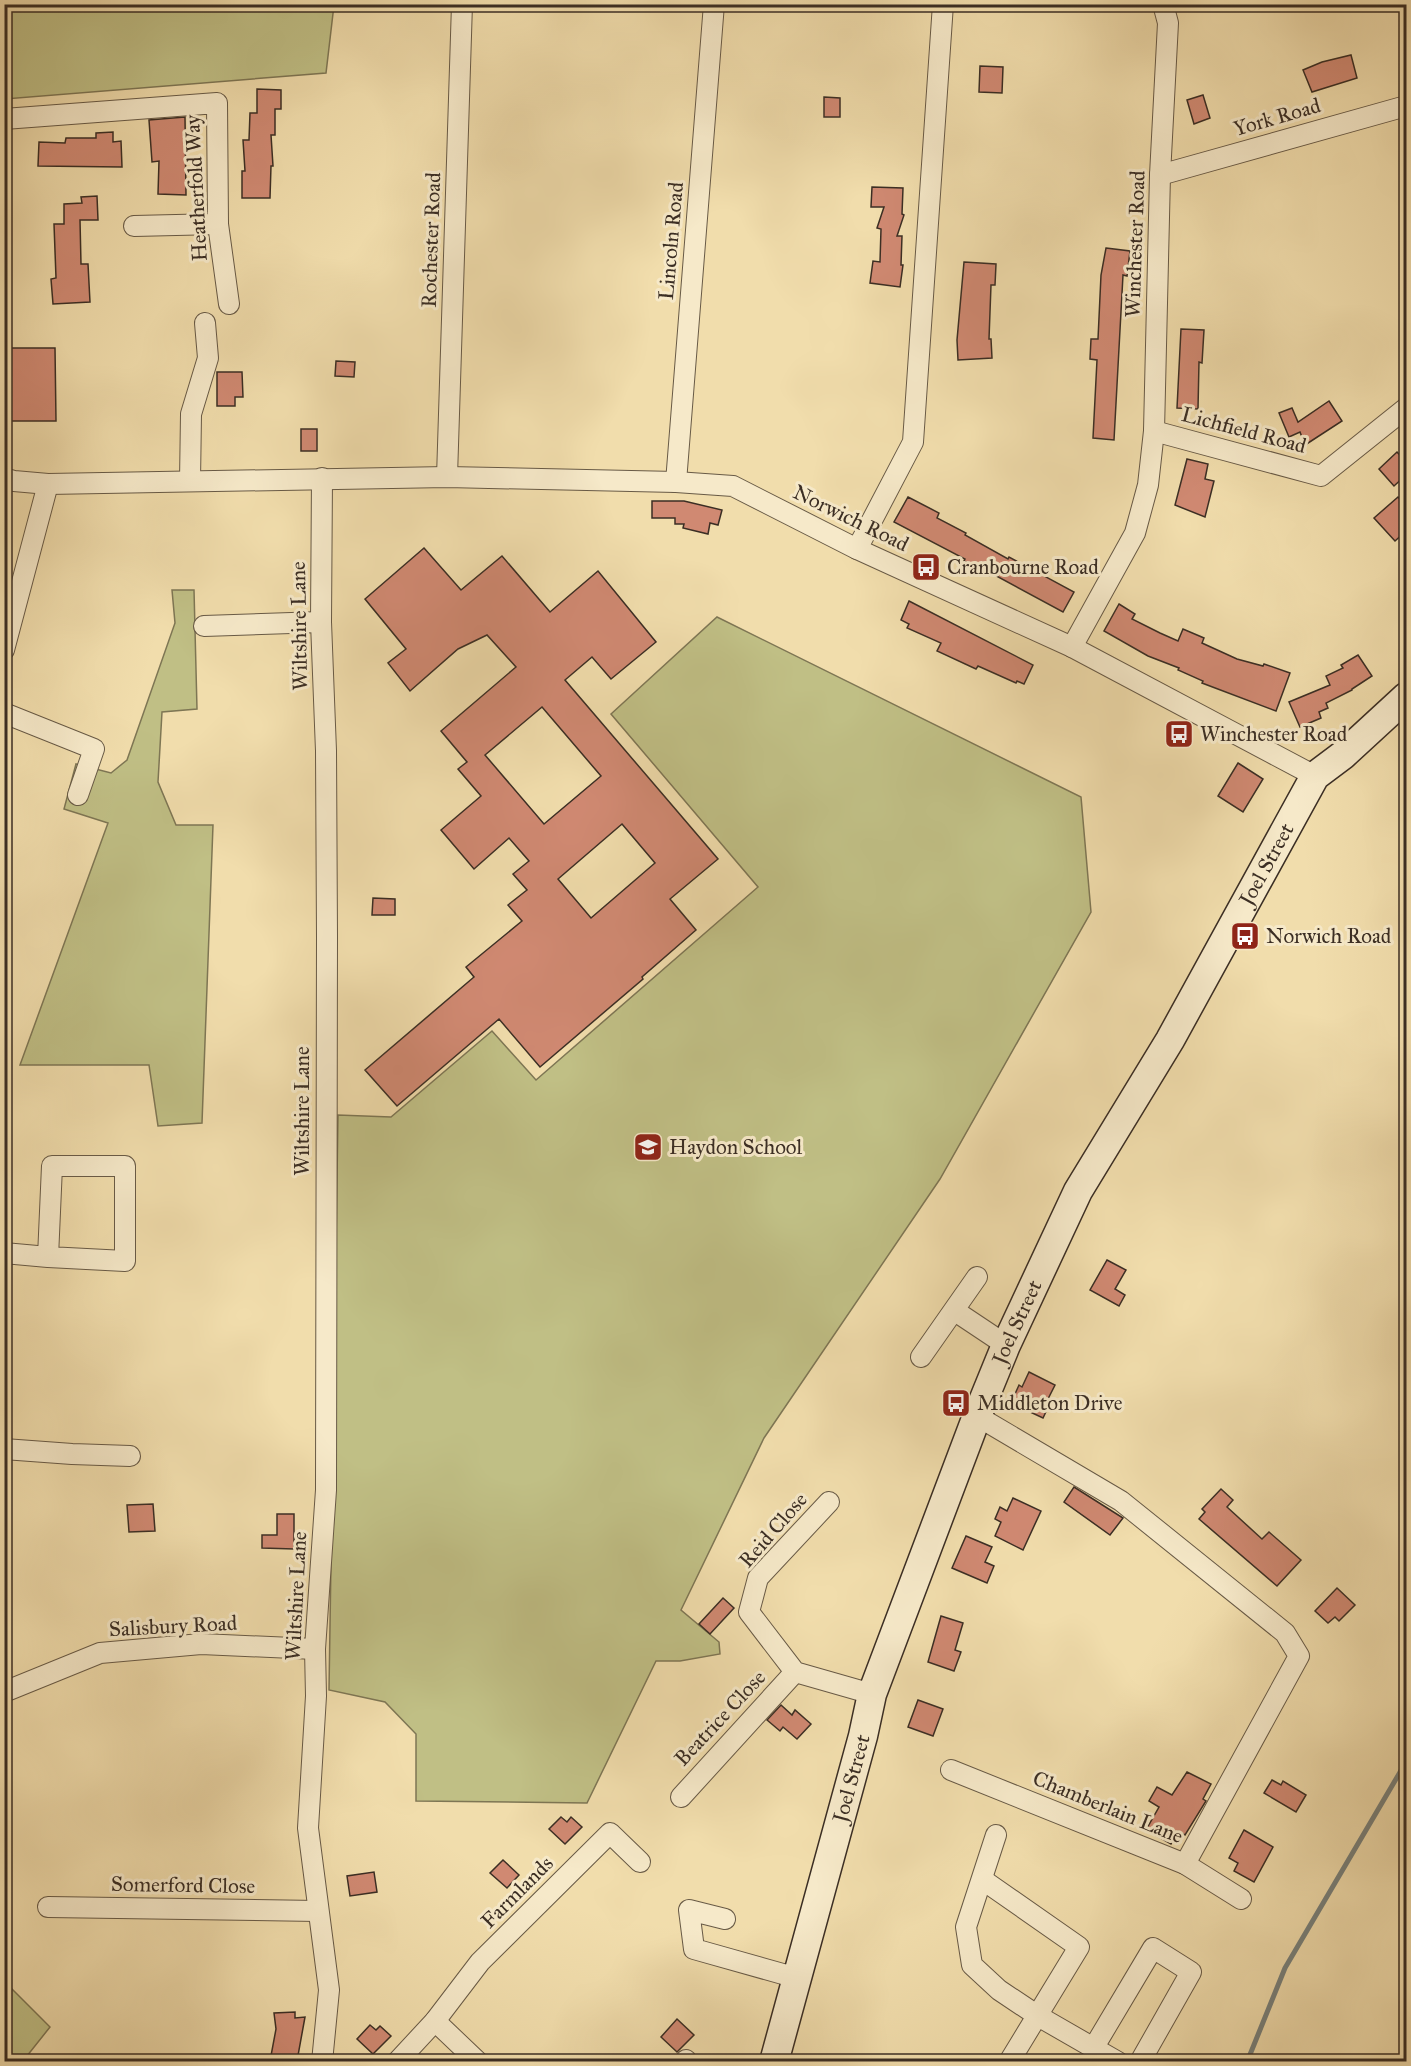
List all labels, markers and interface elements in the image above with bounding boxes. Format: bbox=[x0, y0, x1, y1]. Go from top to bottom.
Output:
street label: York Road bbox=[1230, 92, 1324, 142]
street label: Heatherfold Way bbox=[179, 113, 213, 262]
street label: Winchester Road bbox=[1119, 170, 1151, 318]
street label: Rochester Road bbox=[416, 171, 446, 308]
street label: Lincoln Road bbox=[653, 180, 689, 301]
street label: Lichfield Road bbox=[1179, 401, 1310, 459]
street label: Norwich Road bbox=[789, 479, 913, 557]
bus stop icon: Cranbourne Road bbox=[910, 551, 942, 583]
place label: Cranbourne Road bbox=[947, 554, 1099, 580]
street label: Wiltshire Lane bbox=[285, 561, 313, 691]
bus stop icon: Winchester Road bbox=[1163, 718, 1195, 750]
place label: Winchester Road bbox=[1200, 721, 1348, 747]
street label: Joel Street bbox=[1232, 818, 1300, 912]
bus stop icon: Norwich Road bbox=[1229, 920, 1261, 952]
place label: Norwich Road bbox=[1266, 923, 1392, 949]
street label: Wiltshire Lane bbox=[289, 1046, 315, 1176]
school or university icon: Haydon School bbox=[632, 1131, 664, 1163]
place label: Haydon School bbox=[669, 1134, 803, 1160]
street label: Joel Street bbox=[986, 1275, 1048, 1370]
bus stop icon: Middleton Drive bbox=[940, 1387, 972, 1419]
place label: Middleton Drive bbox=[977, 1390, 1123, 1416]
street label: Reid Close bbox=[733, 1487, 813, 1573]
street label: Wiltshire Lane bbox=[280, 1530, 312, 1661]
street label: Salisbury Road bbox=[108, 1610, 238, 1642]
street label: Beatrice Close bbox=[669, 1664, 771, 1771]
street label: Joel Street bbox=[827, 1731, 876, 1827]
street label: Chamberlain Lane bbox=[1029, 1765, 1187, 1849]
street label: Farmlands bbox=[475, 1850, 559, 1934]
street label: Somerford Close bbox=[111, 1871, 256, 1899]

